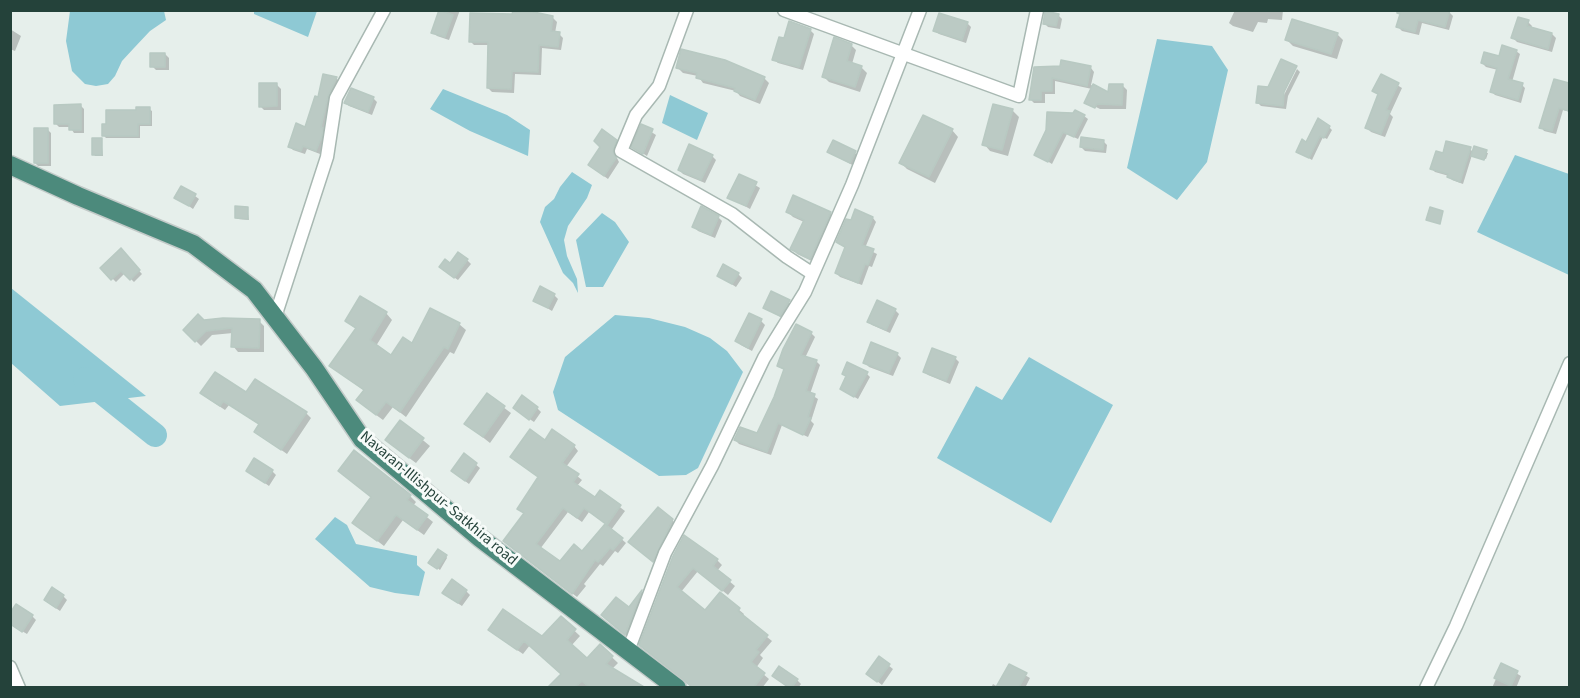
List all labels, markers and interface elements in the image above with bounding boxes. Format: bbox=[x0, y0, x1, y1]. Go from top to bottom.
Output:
street label: Navaran-Illishpur- Satkhira road bbox=[356, 428, 520, 570]

